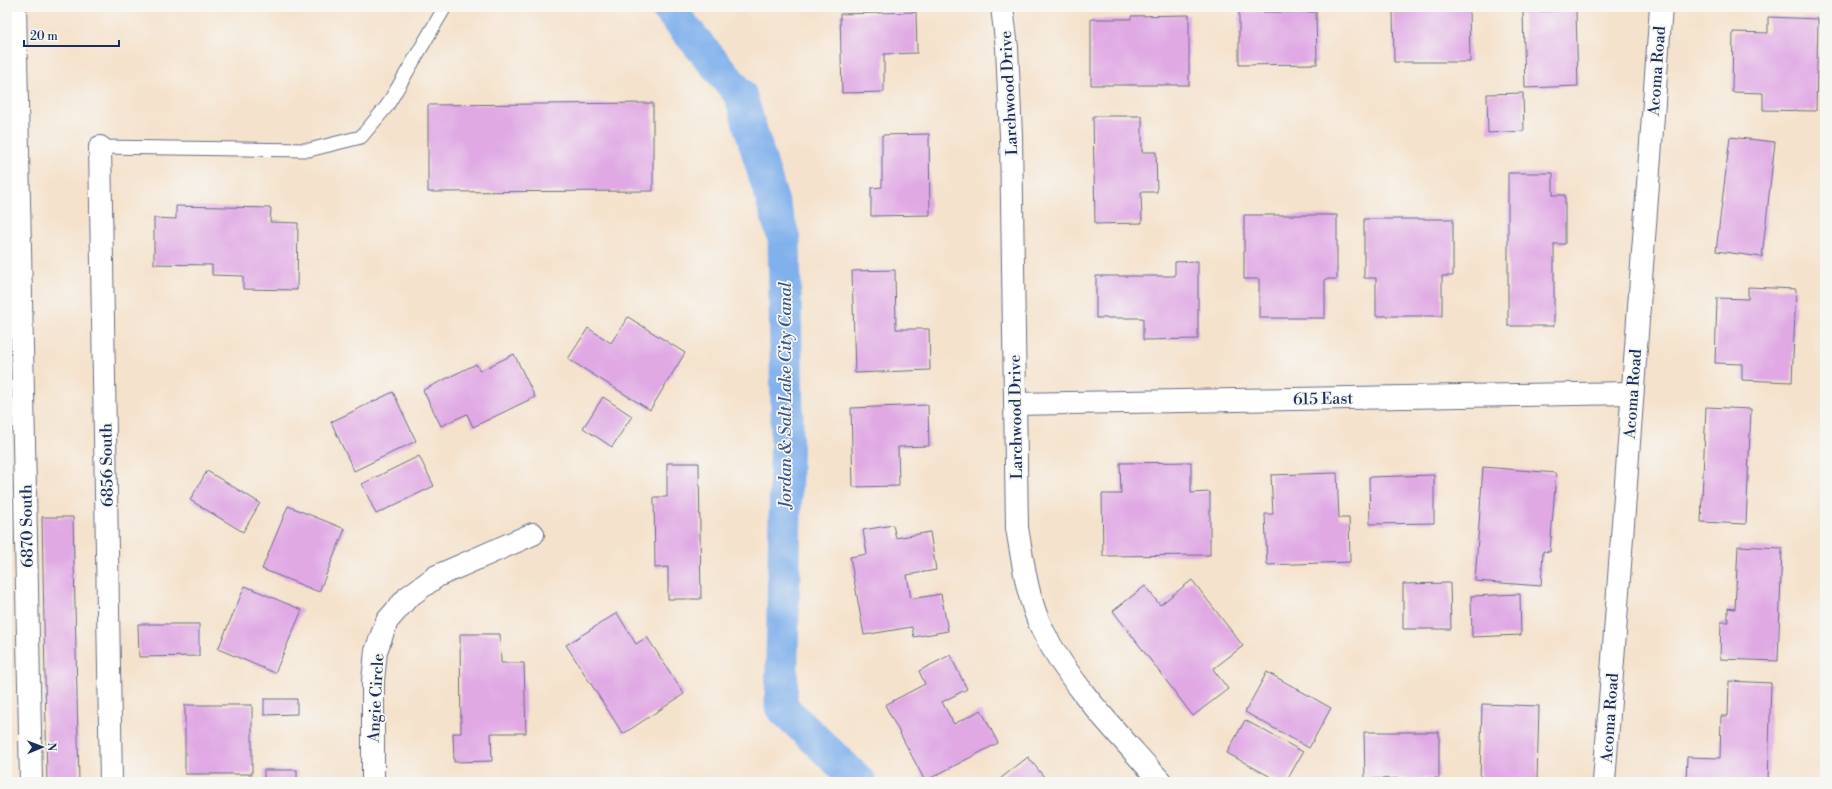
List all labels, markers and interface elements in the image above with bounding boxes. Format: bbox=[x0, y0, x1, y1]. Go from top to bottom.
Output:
scale bar bbox=[24, 22, 119, 48]
street label: Acoma Road bbox=[1644, 25, 1670, 118]
text: 20 m bbox=[30, 29, 58, 44]
street label: Larchwood Drive bbox=[996, 30, 1022, 156]
water label: Jordan & Salt Lake City Canal bbox=[775, 281, 797, 510]
street label: Acoma Road bbox=[1620, 348, 1646, 441]
street label: Larchwood Drive bbox=[1005, 354, 1027, 480]
street label: 615 East bbox=[1293, 388, 1354, 410]
street label: 6856 South bbox=[96, 422, 118, 507]
street label: 6870 South bbox=[16, 484, 38, 568]
street label: Angie Circle bbox=[364, 653, 388, 744]
street label: Acoma Road bbox=[1597, 672, 1623, 765]
north arrow bbox=[22, 727, 62, 767]
text: N bbox=[44, 742, 58, 752]

